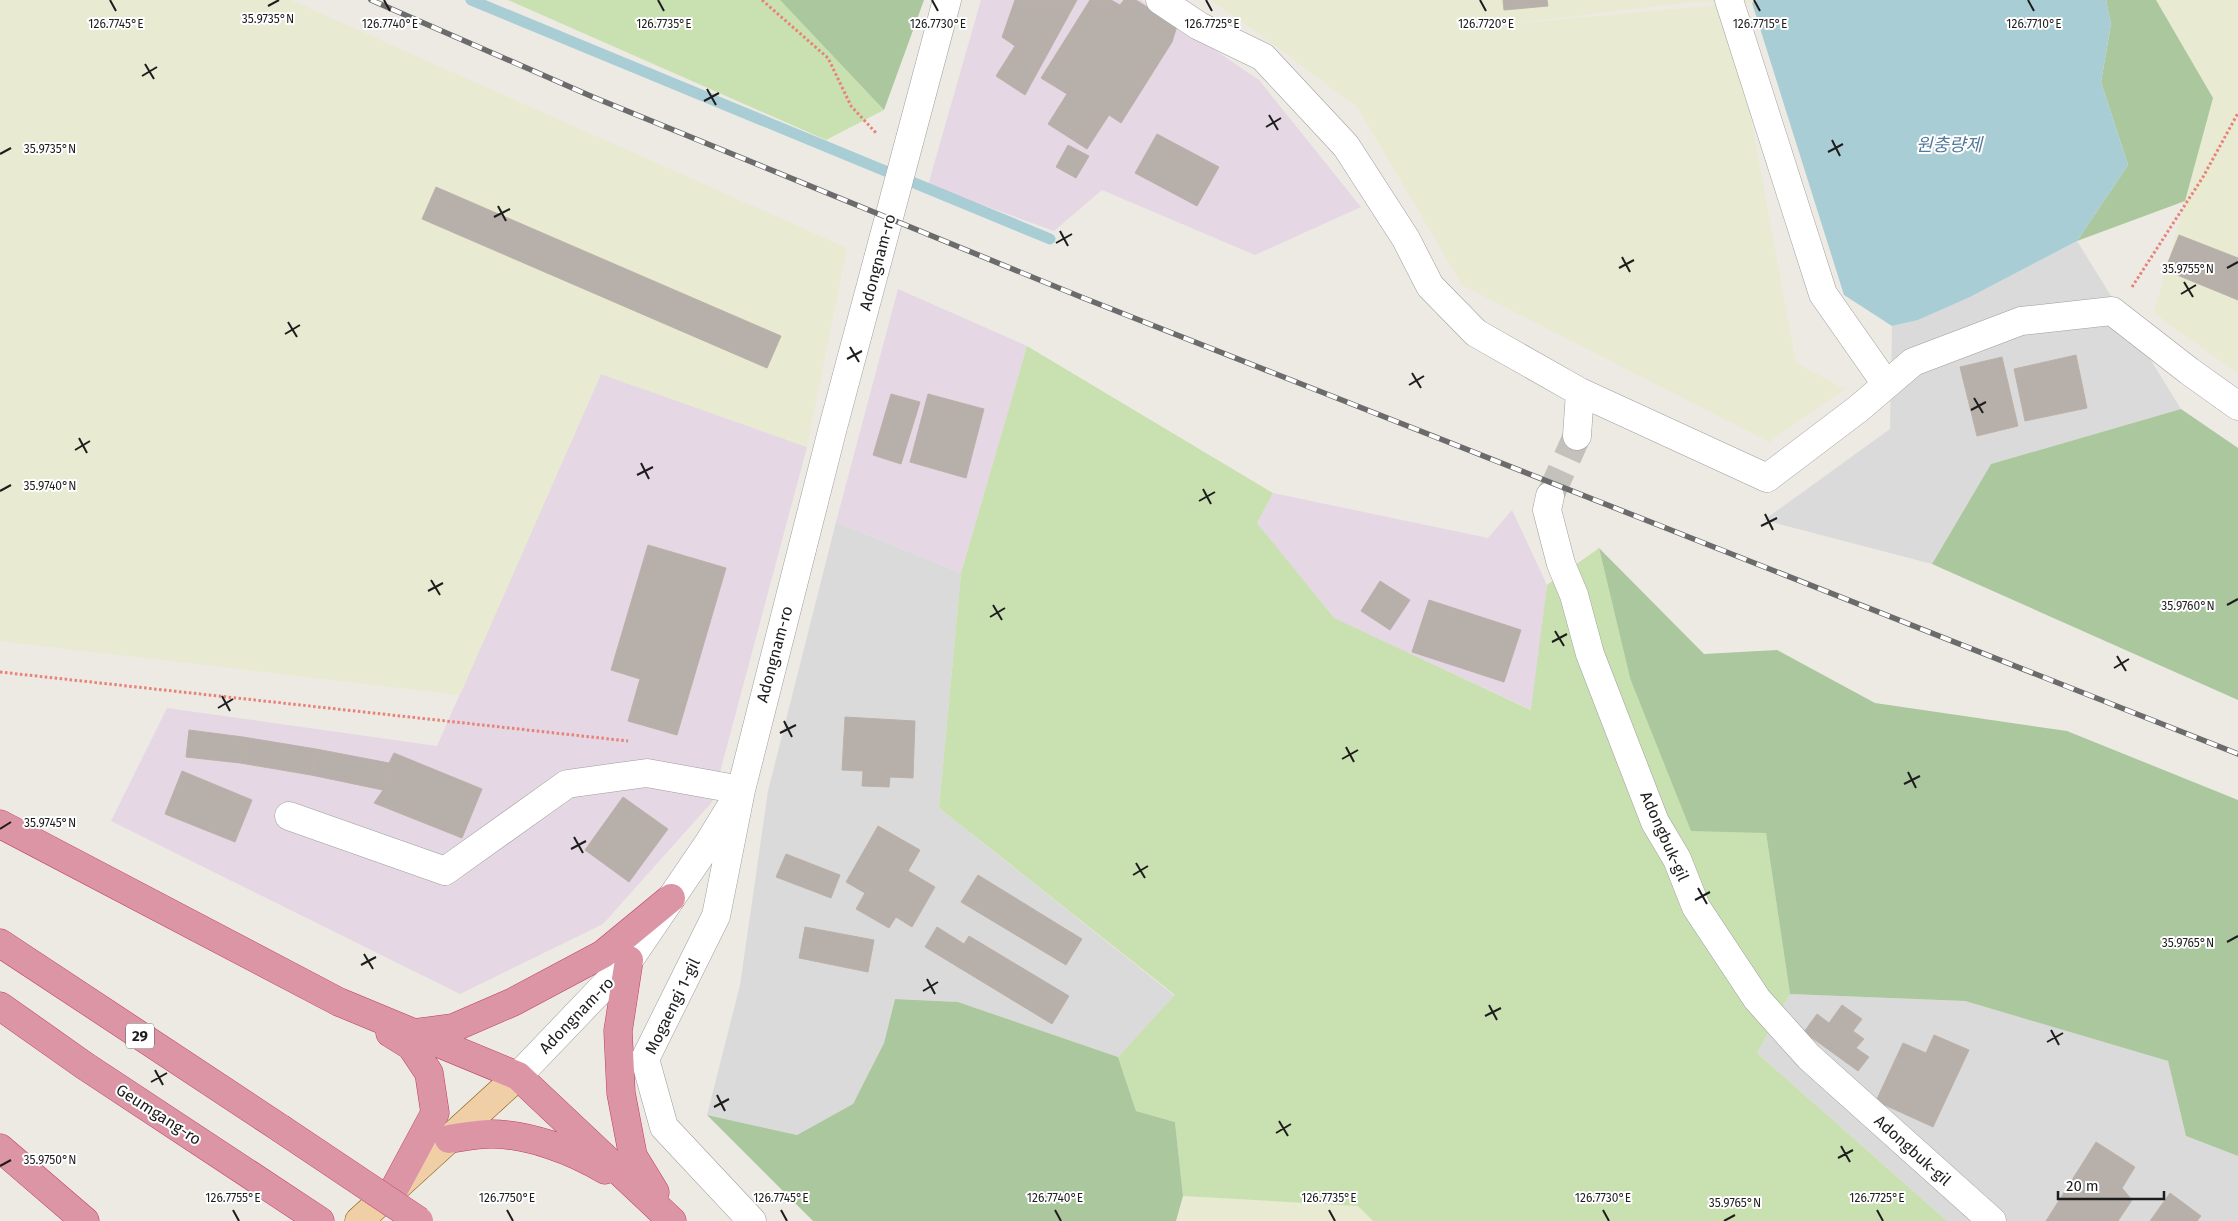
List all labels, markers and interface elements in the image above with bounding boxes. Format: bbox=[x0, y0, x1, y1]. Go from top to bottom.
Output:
text: 35.9735°N bbox=[242, 12, 294, 26]
text: 126.7745°E bbox=[88, 17, 144, 31]
text: 126.7740°E bbox=[362, 17, 418, 31]
text: 126.7735°E bbox=[636, 17, 692, 31]
text: 126.7730°E bbox=[910, 17, 966, 31]
text: 126.7725°E bbox=[1184, 17, 1240, 31]
text: 126.7720°E bbox=[1458, 17, 1514, 31]
text: 126.7715°E bbox=[1733, 17, 1787, 31]
text: 126.7710°E bbox=[2006, 17, 2062, 31]
water label: 원충량제 bbox=[1916, 134, 1985, 156]
text: 35.9735°N bbox=[24, 142, 76, 156]
street label: Adongnam-ro bbox=[855, 212, 899, 312]
text: 35.9755°N bbox=[2162, 262, 2214, 276]
text: 35.9740°N bbox=[23, 479, 77, 493]
text: 35.9760°N bbox=[2161, 599, 2215, 613]
street label: Adongnam-ro bbox=[752, 604, 796, 704]
street label: Adongbuk-gil bbox=[1636, 788, 1693, 884]
text: 35.9745°N bbox=[24, 816, 76, 830]
text: 35.9765°N bbox=[2162, 936, 2214, 950]
street label: Mogaengi 1-gil bbox=[641, 955, 704, 1057]
street label: Adongnam-ro bbox=[535, 973, 618, 1058]
road number: 29 bbox=[126, 1024, 154, 1048]
street label: Geumgang-ro bbox=[113, 1080, 205, 1149]
street label: Adongbuk-gil bbox=[1871, 1111, 1955, 1190]
text: 35.9750°N bbox=[23, 1153, 77, 1167]
scale bar bbox=[2058, 1168, 2164, 1200]
text: 20 m bbox=[2066, 1177, 2099, 1195]
text: 126.7755°E bbox=[205, 1191, 261, 1205]
text: 126.7750°E bbox=[479, 1191, 535, 1205]
text: 126.7745°E bbox=[753, 1191, 809, 1205]
text: 126.7740°E bbox=[1027, 1191, 1083, 1205]
text: 126.7735°E bbox=[1301, 1191, 1357, 1205]
text: 126.7730°E bbox=[1575, 1191, 1631, 1205]
text: 126.7725°E bbox=[1849, 1191, 1905, 1205]
text: 35.9765°N bbox=[1709, 1196, 1761, 1210]

